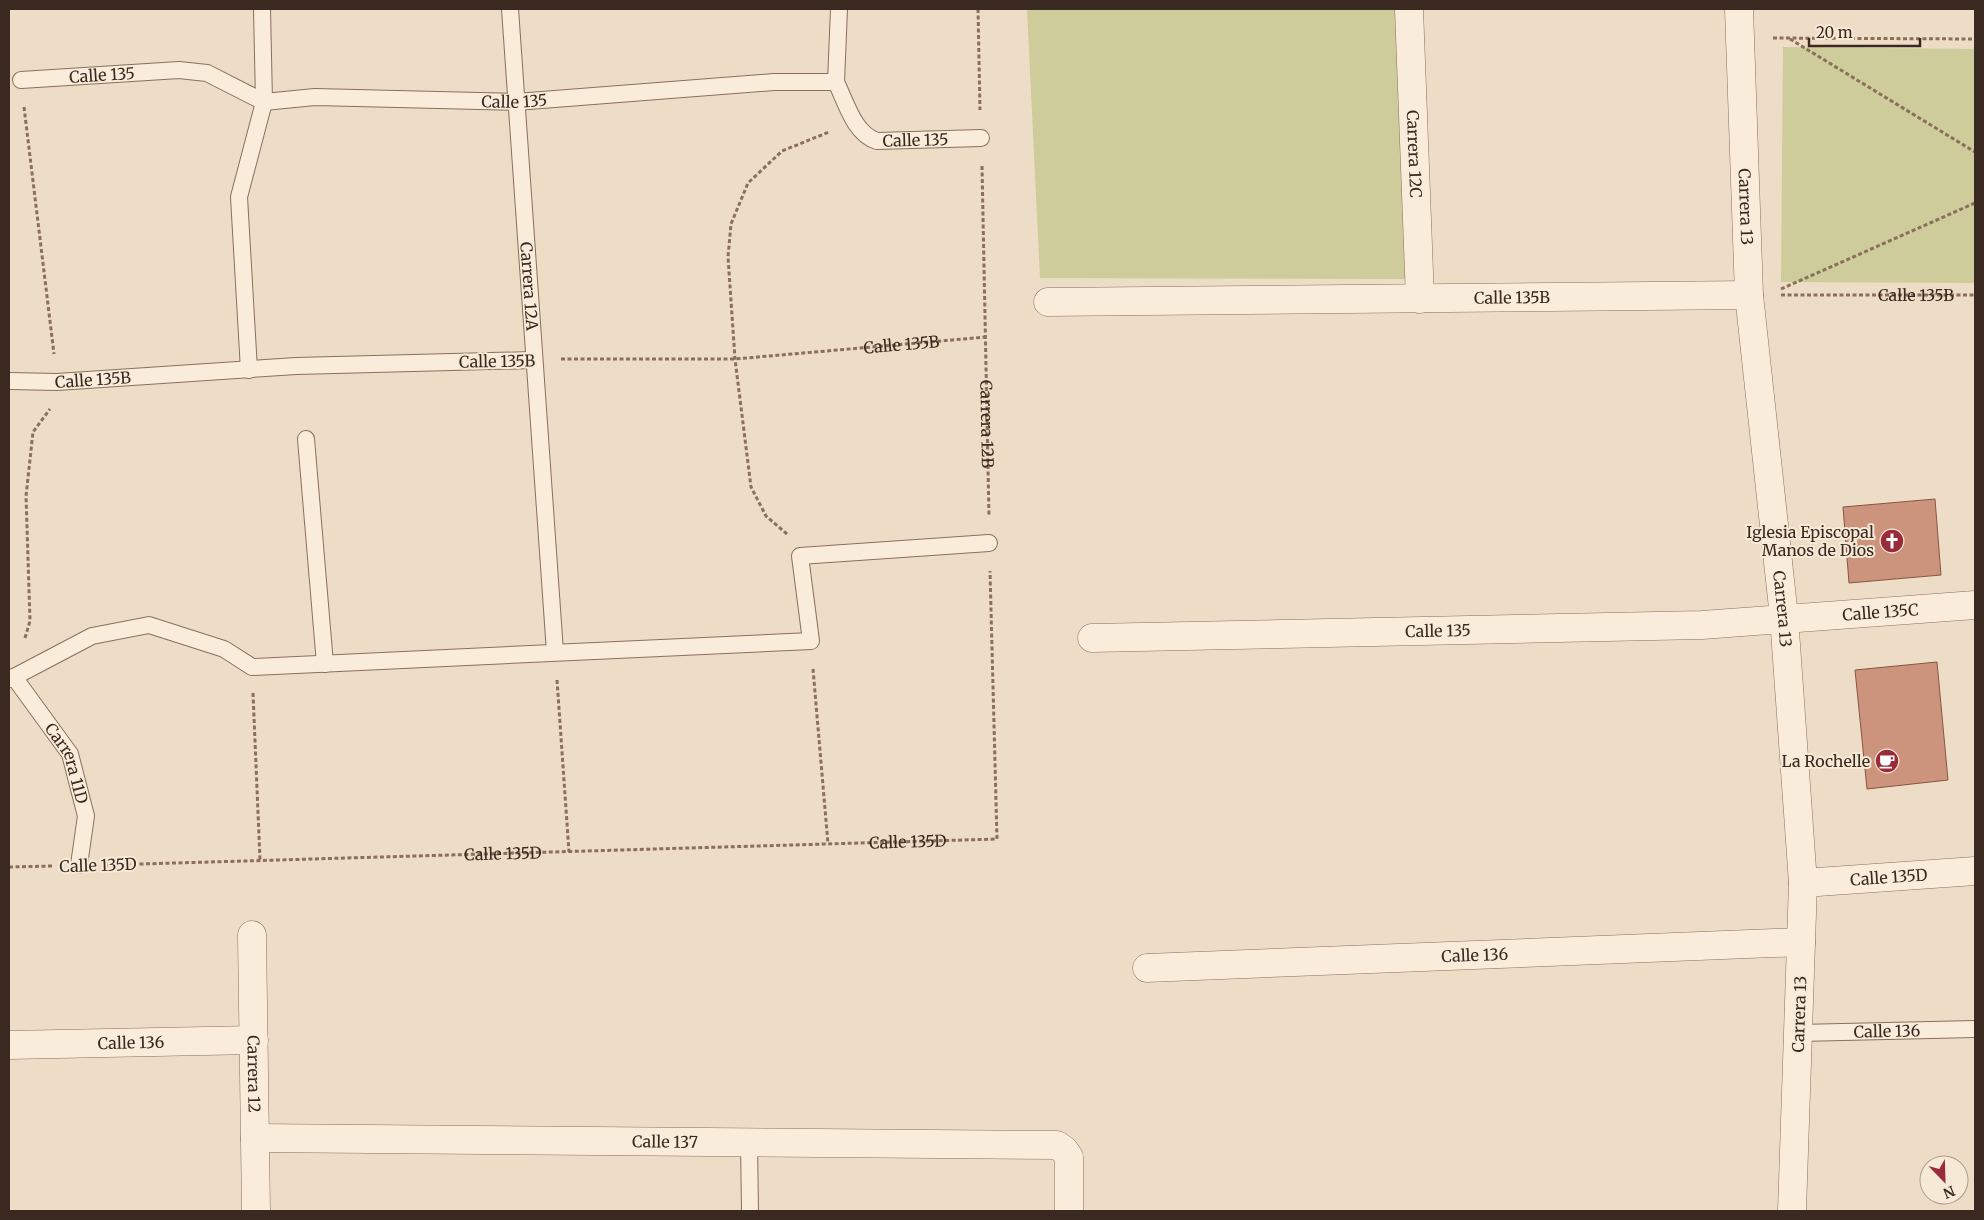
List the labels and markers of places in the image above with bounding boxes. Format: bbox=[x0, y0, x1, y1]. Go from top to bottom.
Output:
place label: Iglesia Episcopal Manos de Dios bbox=[1746, 522, 1874, 560]
church icon: Iglesia Episcopal Manos de Dios bbox=[1879, 528, 1905, 554]
cafe icon: La Rochelle bbox=[1874, 748, 1900, 774]
place label: La Rochelle bbox=[1781, 751, 1870, 771]

